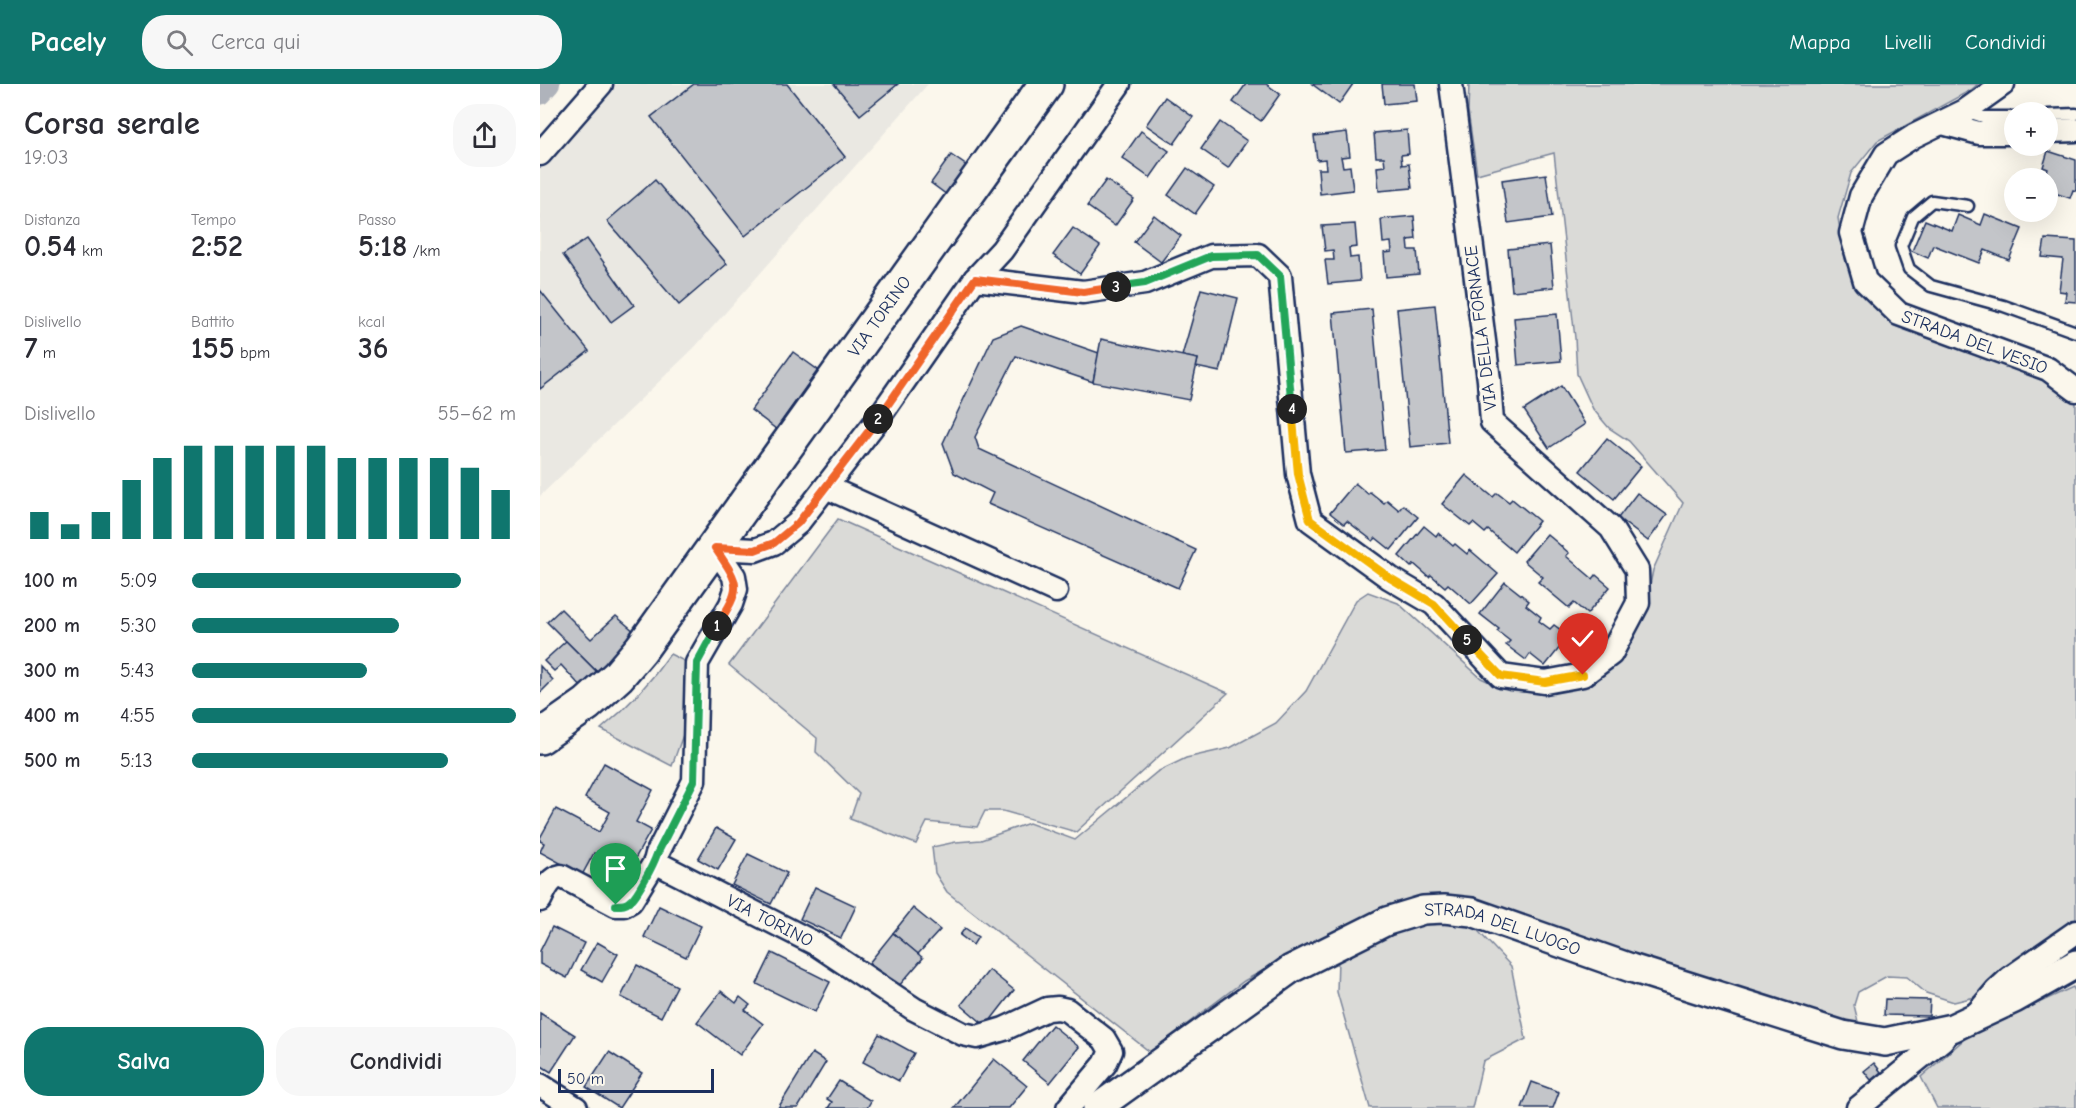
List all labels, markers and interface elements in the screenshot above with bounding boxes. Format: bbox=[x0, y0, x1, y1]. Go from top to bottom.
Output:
search box bbox=[142, 15, 562, 69]
text: Pacely bbox=[30, 26, 106, 58]
icon: search bbox=[163, 26, 196, 59]
text: Cerca qui bbox=[211, 29, 301, 55]
text: Mappa bbox=[1789, 30, 1851, 54]
text: Livelli bbox=[1884, 30, 1932, 54]
text: Condividi bbox=[1965, 30, 2046, 54]
map controls bbox=[2004, 102, 2058, 222]
button: + bbox=[2004, 102, 2058, 156]
text: Corsa serale bbox=[24, 104, 200, 142]
button: share bbox=[453, 104, 516, 167]
text: 19:03 bbox=[24, 146, 68, 169]
button: − bbox=[2004, 168, 2058, 222]
text: Distanza bbox=[24, 211, 80, 229]
text: Tempo bbox=[191, 211, 236, 229]
text: Passo bbox=[358, 211, 396, 229]
text: 0.54 bbox=[24, 229, 77, 264]
text: 2:52 bbox=[191, 229, 243, 264]
text: 5:18 bbox=[358, 229, 407, 264]
text: km bbox=[77, 242, 103, 260]
text: /km bbox=[407, 242, 441, 260]
street label: VIA DELLA FORNACE bbox=[1460, 244, 1502, 412]
street label: VIA TORINO bbox=[843, 272, 916, 361]
pin: 3 bbox=[1101, 272, 1131, 302]
text: 3 bbox=[1112, 278, 1120, 296]
street label: STRADA DEL VESIO bbox=[1899, 305, 2051, 378]
text: Dislivello bbox=[24, 313, 81, 331]
text: Battito bbox=[191, 313, 235, 331]
text: kcal bbox=[358, 313, 385, 331]
text: 7 bbox=[24, 331, 38, 366]
text: 155 bbox=[191, 331, 235, 366]
text: 36 bbox=[358, 331, 388, 366]
text: m bbox=[38, 344, 56, 362]
text: bpm bbox=[235, 344, 270, 362]
pin: 4 bbox=[1277, 394, 1307, 424]
text: 4 bbox=[1288, 400, 1296, 418]
text: Dislivello bbox=[24, 402, 96, 425]
text: 55–62 m bbox=[438, 402, 516, 425]
pin: 2 bbox=[863, 404, 893, 434]
text: 2 bbox=[874, 410, 882, 428]
text: 100 m bbox=[24, 569, 78, 592]
text: 5:09 bbox=[120, 569, 157, 592]
pin: 1 bbox=[702, 611, 732, 641]
pin bbox=[1557, 613, 1608, 675]
text: 200 m bbox=[24, 614, 80, 637]
text: 5:30 bbox=[120, 614, 157, 637]
text: 1 bbox=[714, 617, 720, 635]
icon: check bbox=[1566, 622, 1599, 655]
pin: 5 bbox=[1452, 625, 1482, 655]
text: 5 bbox=[1463, 631, 1471, 649]
text: 300 m bbox=[24, 659, 80, 682]
text: 5:43 bbox=[120, 659, 154, 682]
text: 400 m bbox=[24, 704, 79, 727]
text: 4:55 bbox=[120, 704, 155, 727]
text: 500 m bbox=[24, 749, 81, 772]
text: 5:13 bbox=[120, 749, 153, 772]
pin bbox=[590, 843, 641, 905]
icon: arrive bbox=[599, 852, 632, 885]
street label: VIA TORINO bbox=[723, 890, 817, 951]
street label: STRADA DEL LUOGO bbox=[1424, 899, 1583, 960]
button: Salva bbox=[24, 1027, 264, 1096]
button: Condividi bbox=[276, 1027, 516, 1096]
scale bar bbox=[558, 1066, 714, 1094]
text: 50 m bbox=[567, 1070, 604, 1088]

